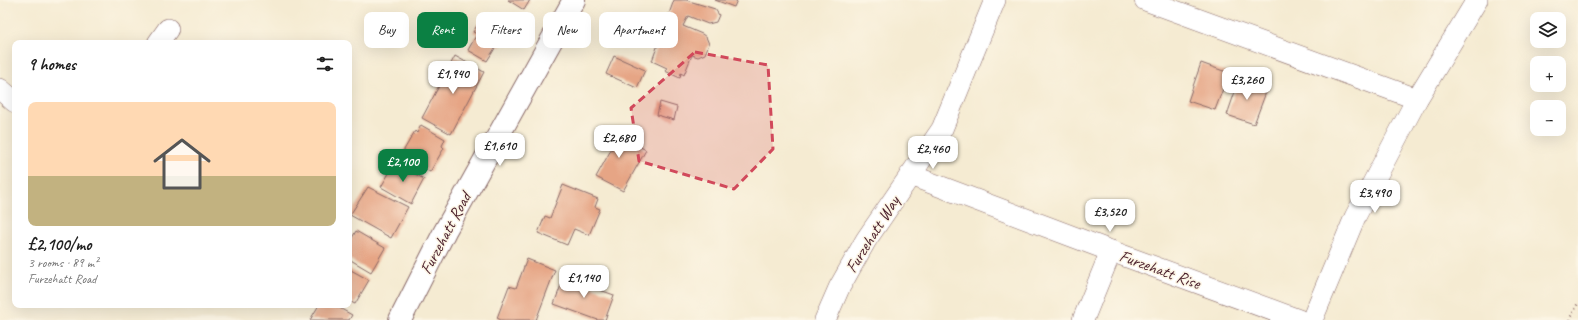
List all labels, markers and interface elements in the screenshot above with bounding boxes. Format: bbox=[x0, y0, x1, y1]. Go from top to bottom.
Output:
chip: Buy bbox=[364, 12, 409, 48]
chip: Rent bbox=[417, 12, 468, 48]
chip: Filters bbox=[476, 12, 535, 48]
chip: New bbox=[543, 12, 591, 48]
chip: Apartment bbox=[599, 12, 678, 48]
map controls bbox=[1530, 12, 1566, 136]
button: layers bbox=[1530, 12, 1566, 48]
icon: filters bbox=[314, 53, 336, 75]
text: 9 homes bbox=[28, 54, 76, 75]
button: + bbox=[1530, 56, 1566, 92]
pin: £1,940 bbox=[420, 61, 486, 95]
text: £1,940 bbox=[437, 66, 469, 82]
pin: £3,260 bbox=[1214, 67, 1280, 101]
text: £3,260 bbox=[1231, 72, 1263, 88]
button: − bbox=[1530, 100, 1566, 136]
pin: £2,680 bbox=[586, 125, 652, 159]
icon: home bbox=[146, 128, 218, 200]
text: £2,680 bbox=[603, 130, 635, 146]
pin: £1,610 bbox=[467, 133, 533, 167]
pin: £2,460 bbox=[900, 136, 966, 170]
text: £1,610 bbox=[484, 138, 516, 154]
text: £2,460 bbox=[917, 141, 949, 157]
pin: £2,100 bbox=[370, 149, 436, 183]
text: £2,100 bbox=[387, 154, 419, 170]
pin: £3,490 bbox=[1342, 180, 1408, 214]
text: £3,490 bbox=[1359, 185, 1391, 201]
street label: Furzehatt Road bbox=[415, 187, 477, 278]
street label: Furzehatt Way bbox=[841, 191, 905, 276]
pin: £3,520 bbox=[1077, 199, 1143, 233]
text: £3,520 bbox=[1094, 204, 1126, 220]
text: £2,100/mo bbox=[28, 234, 91, 255]
street label: Furzehatt Rise bbox=[1117, 245, 1205, 294]
text: 3 rooms · 89 m² bbox=[28, 255, 98, 271]
pin: £1,140 bbox=[551, 265, 617, 299]
text: £1,140 bbox=[568, 270, 600, 286]
text: Furzehatt Road bbox=[28, 271, 96, 287]

